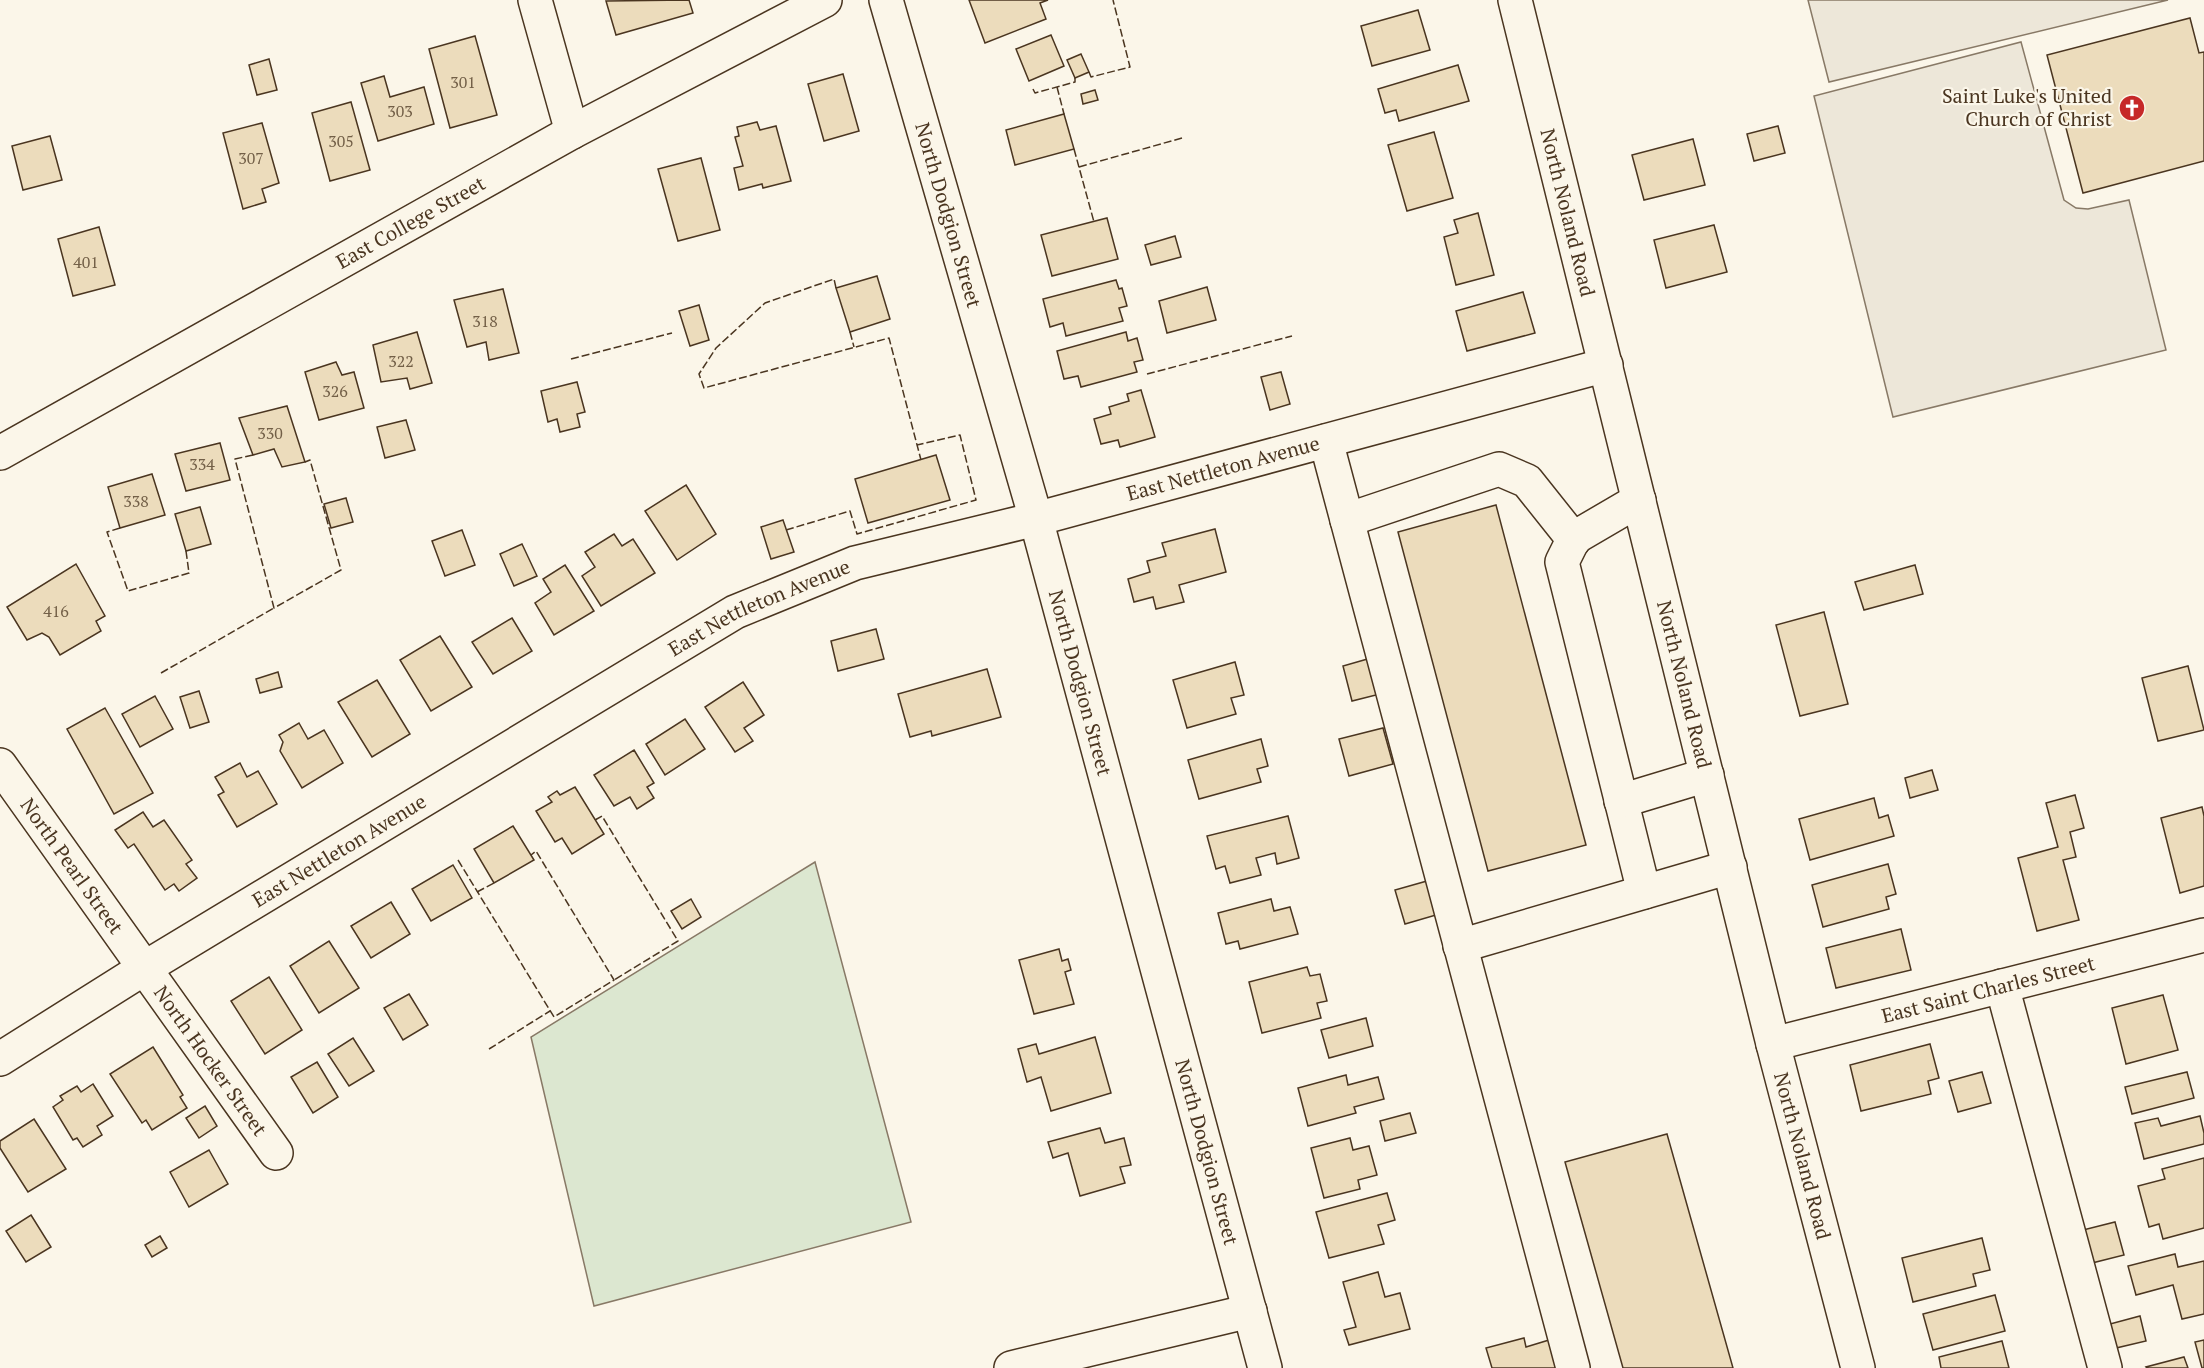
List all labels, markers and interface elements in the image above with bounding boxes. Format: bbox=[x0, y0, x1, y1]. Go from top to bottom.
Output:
house number: 301 bbox=[450, 71, 476, 93]
place label: Saint Luke's United Church of Christ bbox=[1942, 82, 2113, 132]
church icon: Saint Luke's United Church of Christ bbox=[2117, 93, 2147, 123]
house number: 303 bbox=[387, 100, 413, 122]
street label: North Dodgion Street bbox=[909, 119, 988, 311]
street label: North Noland Road bbox=[1534, 126, 1602, 299]
house number: 305 bbox=[328, 130, 354, 152]
house number: 307 bbox=[238, 147, 264, 169]
street label: East College Street bbox=[331, 169, 491, 275]
house number: 401 bbox=[73, 251, 99, 273]
house number: 318 bbox=[472, 310, 498, 332]
house number: 322 bbox=[388, 350, 414, 372]
house number: 326 bbox=[322, 380, 348, 402]
house number: 330 bbox=[257, 422, 283, 444]
street label: East Nettleton Avenue bbox=[1124, 429, 1322, 507]
house number: 334 bbox=[189, 453, 215, 475]
house number: 338 bbox=[123, 490, 149, 512]
street label: East Nettleton Avenue bbox=[663, 553, 854, 662]
street label: North Dodgion Street bbox=[1043, 587, 1119, 779]
street label: North Noland Road bbox=[1651, 598, 1718, 771]
house number: 416 bbox=[43, 600, 69, 622]
street label: East Nettleton Avenue bbox=[247, 787, 431, 913]
street label: North Pearl Street bbox=[15, 792, 130, 940]
street label: East Saint Charles Street bbox=[1879, 949, 2098, 1029]
street label: North Hocker Street bbox=[148, 980, 274, 1142]
street label: North Dodgion Street bbox=[1169, 1056, 1245, 1249]
street label: North Noland Road bbox=[1768, 1069, 1838, 1242]

